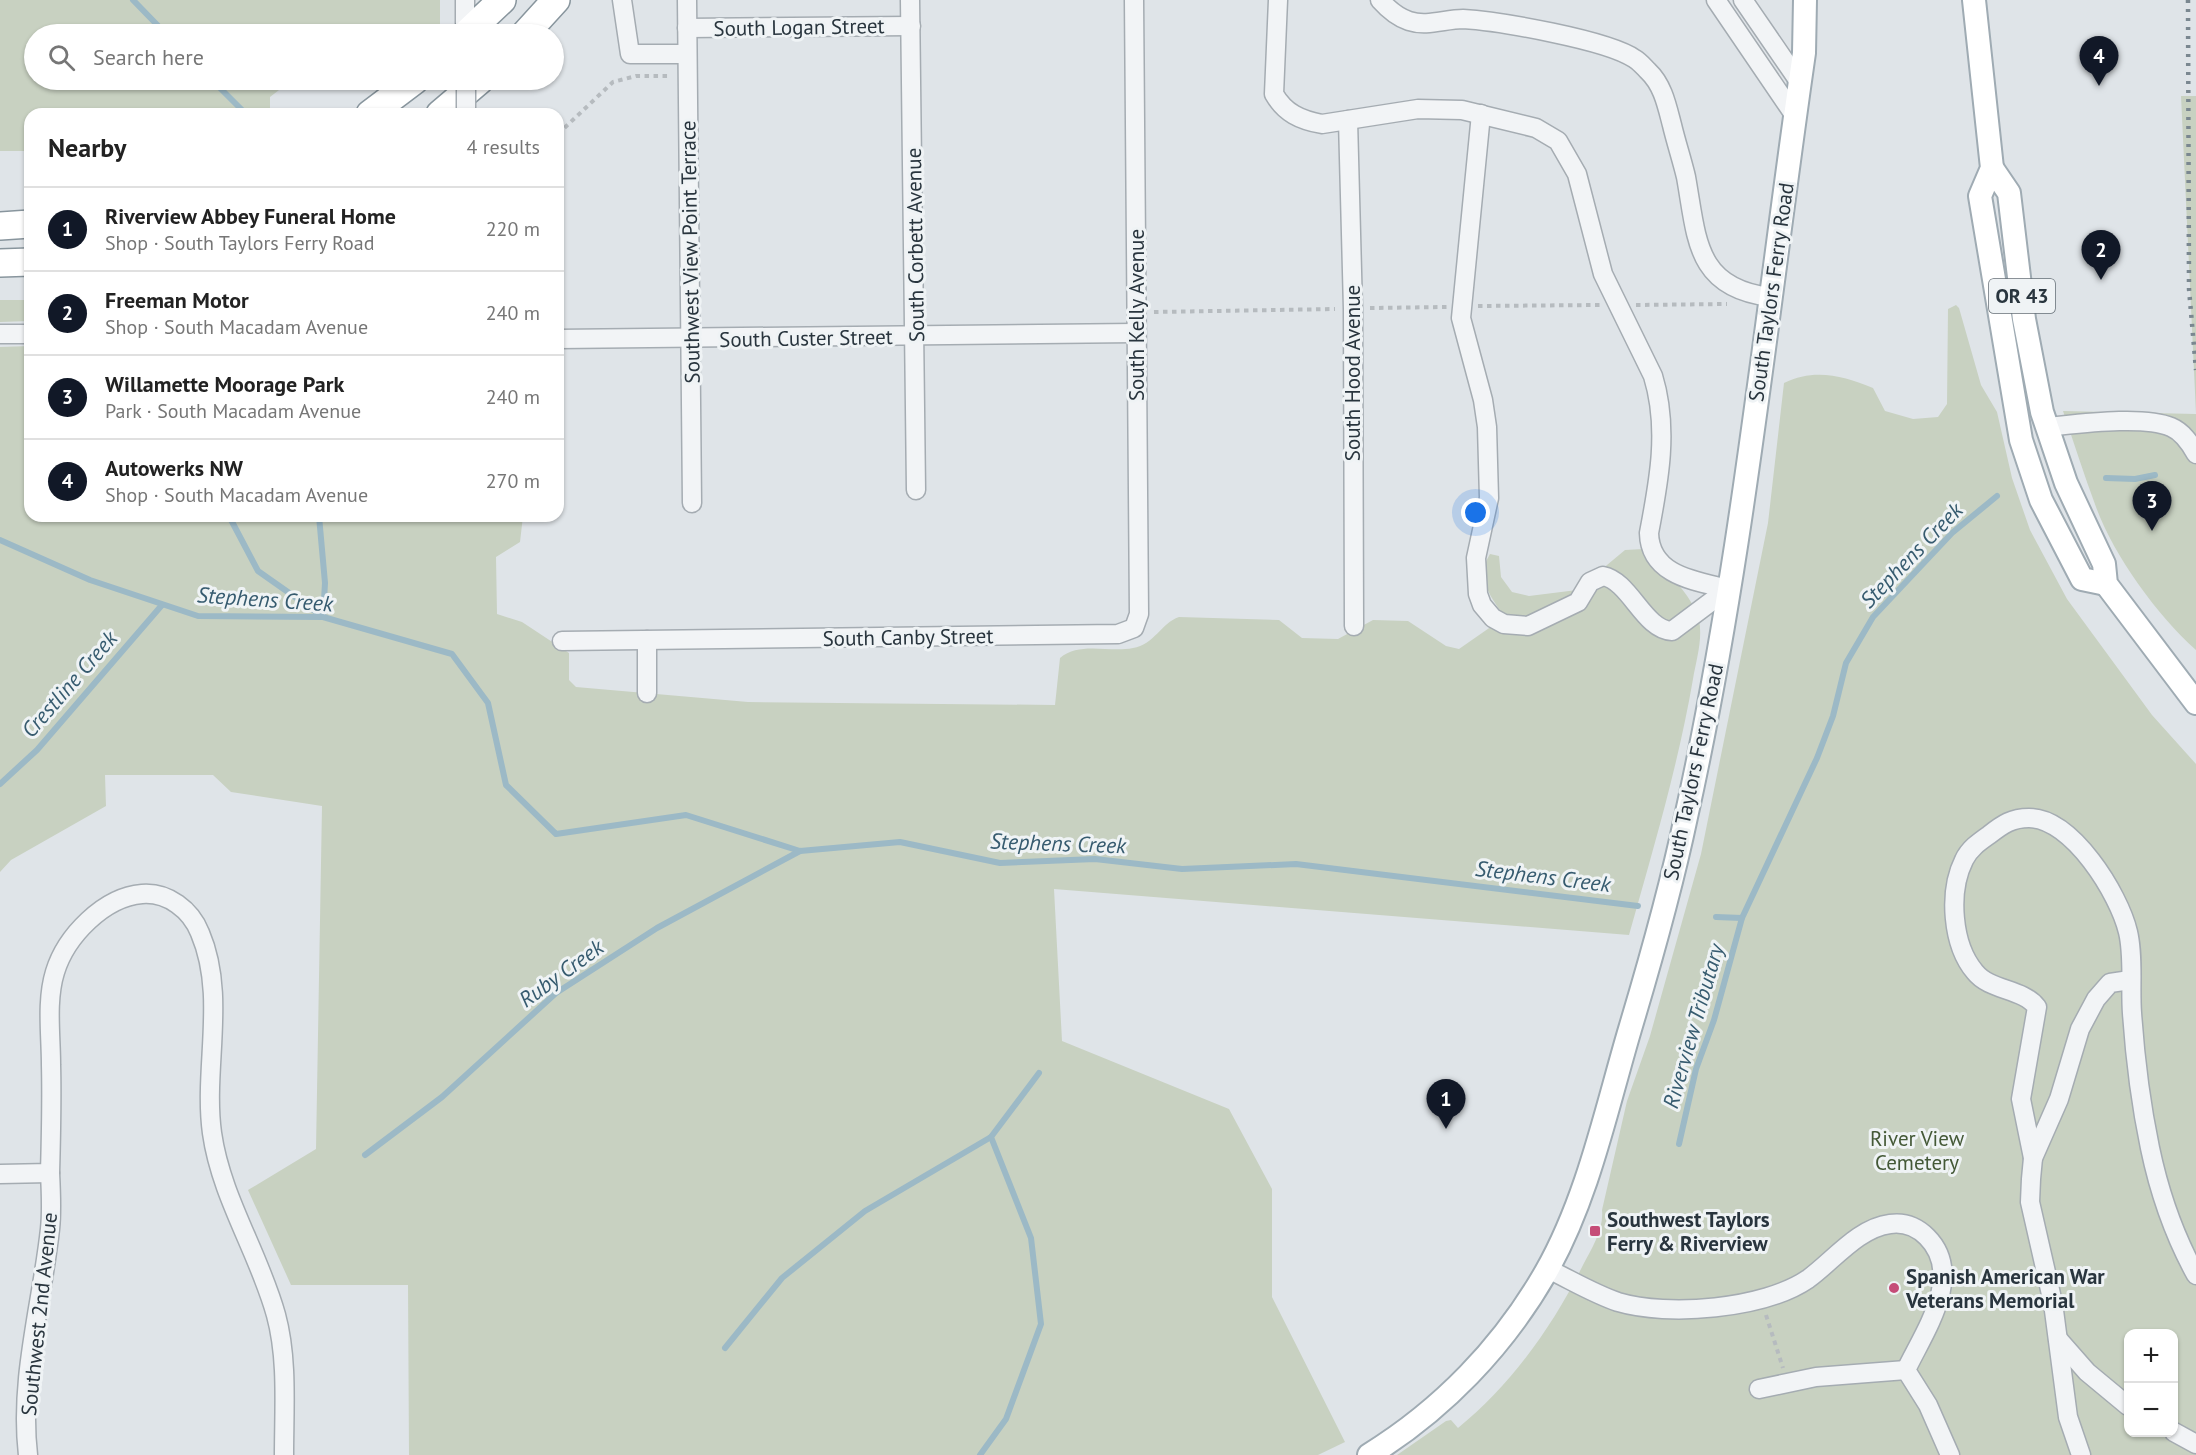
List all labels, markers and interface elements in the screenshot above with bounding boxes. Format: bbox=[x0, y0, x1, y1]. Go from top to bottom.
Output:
street label: South Logan Street bbox=[713, 12, 885, 42]
search box bbox=[24, 24, 564, 90]
pin: 4 bbox=[2080, 36, 2118, 86]
icon: search bbox=[45, 41, 78, 74]
text: Search here bbox=[93, 43, 204, 71]
street label: Southwest View Point Terrace bbox=[674, 120, 706, 384]
text: Nearby bbox=[48, 131, 126, 164]
text: 4 results bbox=[467, 134, 540, 160]
street label: South Corbett Avenue bbox=[900, 148, 930, 342]
street label: South Taylors Ferry Road bbox=[1742, 181, 1800, 403]
text: Riverview Abbey Funeral Home bbox=[105, 202, 396, 230]
text: 1 bbox=[62, 216, 73, 242]
text: 220 m bbox=[486, 216, 540, 242]
street label: South Kelly Avenue bbox=[1123, 229, 1150, 401]
text: Shop · South Taylors Ferry Road bbox=[105, 230, 374, 256]
pin: 2 bbox=[2082, 230, 2120, 280]
road number: OR 43 bbox=[1989, 279, 2055, 313]
street label: South Hood Avenue bbox=[1339, 285, 1366, 461]
text: Freeman Motor bbox=[105, 286, 249, 314]
text: 2 bbox=[62, 300, 73, 326]
text: 240 m bbox=[486, 300, 540, 326]
text: Shop · South Macadam Avenue bbox=[105, 314, 368, 340]
street label: South Custer Street bbox=[719, 323, 893, 353]
text: Willamette Moorage Park bbox=[105, 370, 344, 398]
text: 3 bbox=[62, 384, 73, 410]
text: 240 m bbox=[486, 384, 540, 410]
text: Park · South Macadam Avenue bbox=[105, 398, 361, 424]
text: Autowerks NW bbox=[105, 454, 243, 482]
text: 4 bbox=[62, 468, 73, 494]
text: 270 m bbox=[486, 468, 540, 494]
text: Shop · South Macadam Avenue bbox=[105, 482, 368, 508]
pin: 3 bbox=[2132, 482, 2172, 531]
water label: Stephens Creek bbox=[1854, 496, 1969, 614]
your location bbox=[1461, 498, 1490, 527]
water label: Stephens Creek bbox=[196, 580, 335, 618]
street label: South Canby Street bbox=[822, 622, 994, 652]
water label: Crestline Creek bbox=[15, 624, 124, 743]
street label: South Taylors Ferry Road bbox=[1657, 661, 1729, 883]
water label: Stephens Creek bbox=[990, 827, 1128, 859]
water label: Stephens Creek bbox=[1474, 854, 1613, 898]
water label: Ruby Creek bbox=[513, 932, 610, 1013]
water label: Riverview Tributary bbox=[1656, 939, 1730, 1111]
pin: 1 bbox=[1426, 1080, 1466, 1129]
park label: River View Cemetery bbox=[1870, 1125, 1965, 1176]
place label: Southwest Taylors Ferry & Riverview bbox=[1607, 1206, 1770, 1257]
street label: Southwest 2nd Avenue bbox=[15, 1211, 63, 1417]
marker: Southwest Taylors Ferry & Riverview bbox=[1588, 1224, 1602, 1238]
place label: Spanish American War Veterans Memorial bbox=[1905, 1263, 2105, 1314]
marker: Spanish American War Veterans Memorial bbox=[1887, 1281, 1901, 1295]
map controls bbox=[2124, 1329, 2178, 1437]
button: + bbox=[2124, 1329, 2178, 1383]
button: − bbox=[2124, 1383, 2178, 1437]

